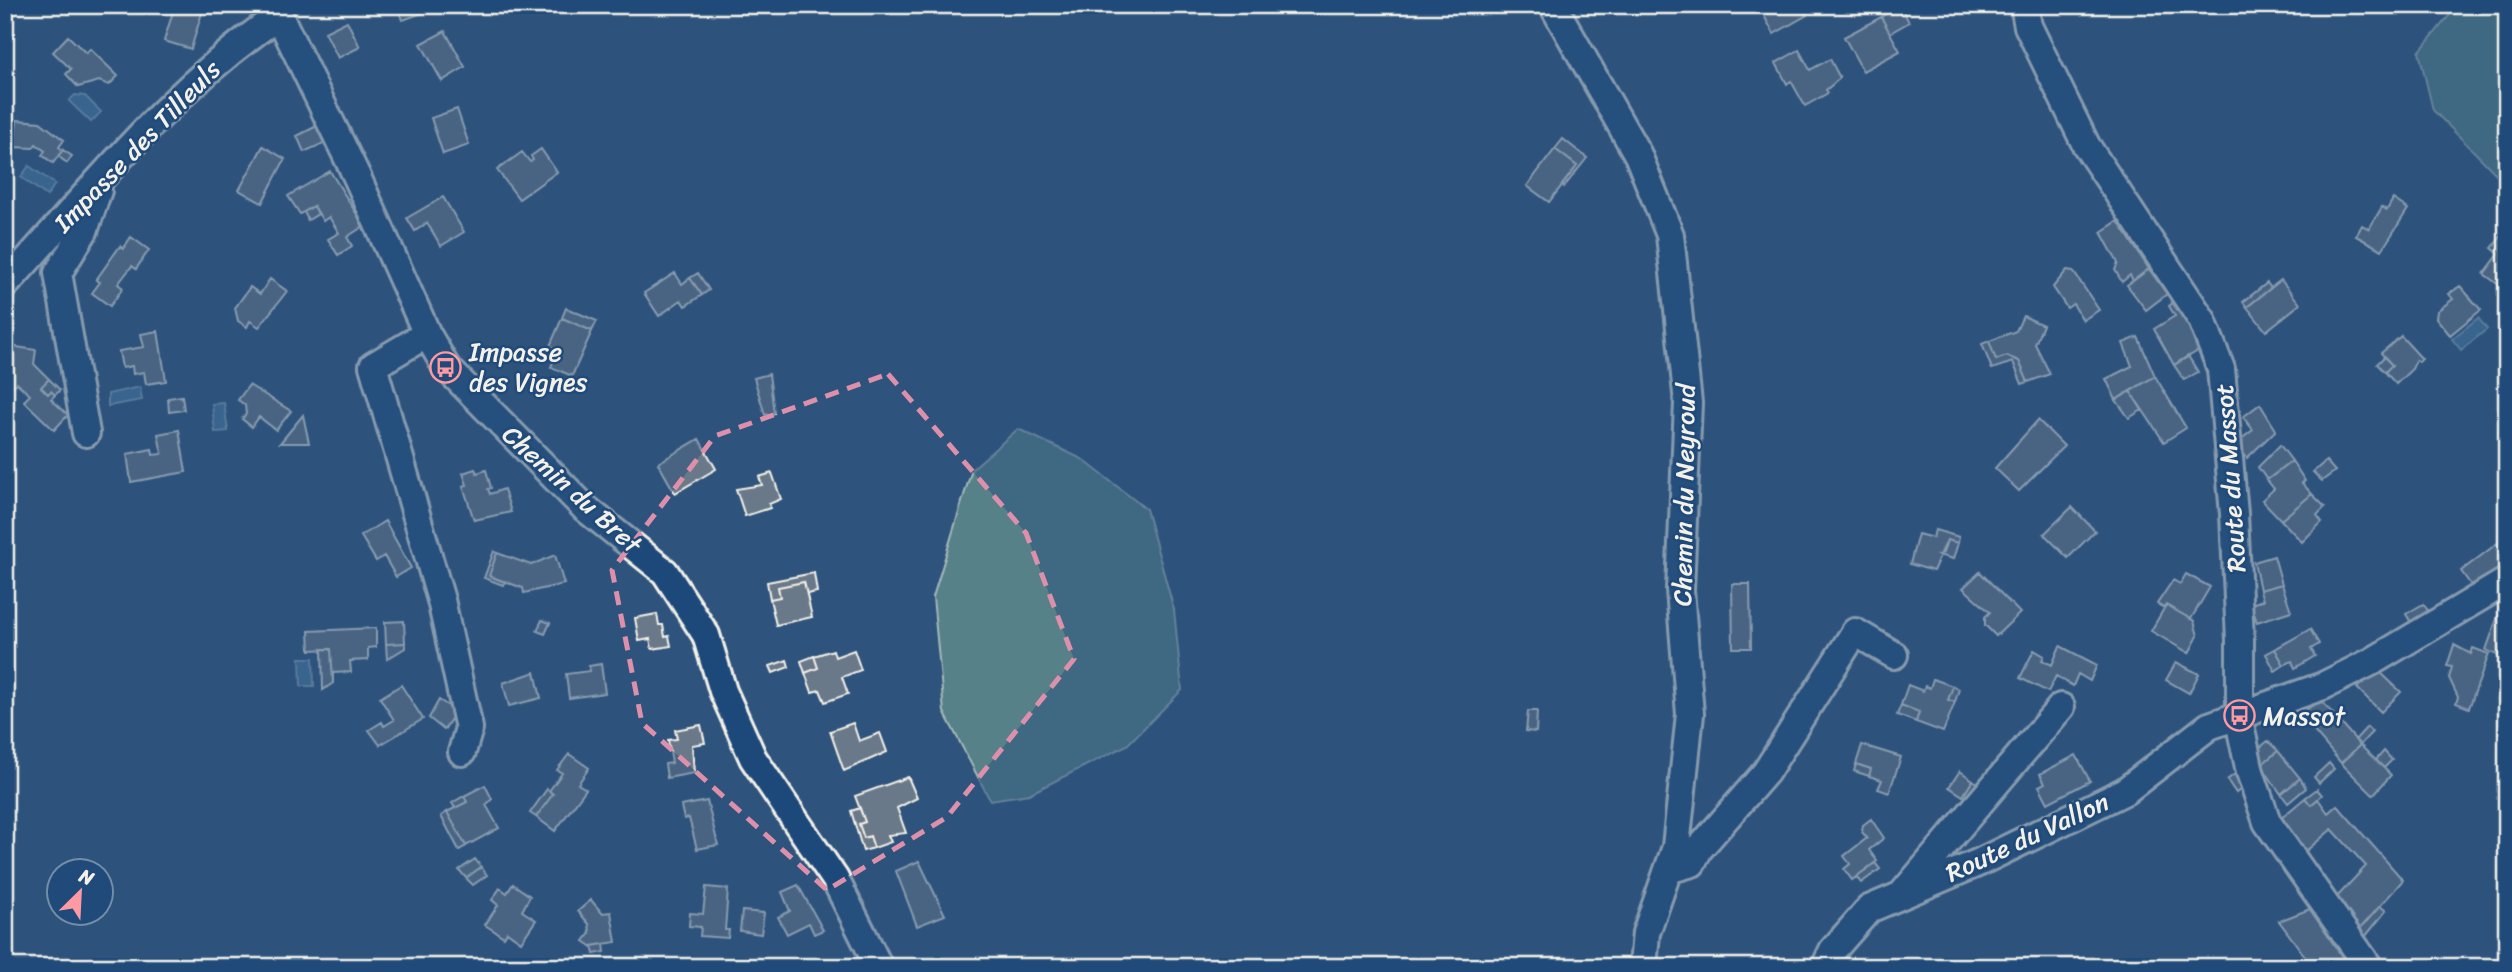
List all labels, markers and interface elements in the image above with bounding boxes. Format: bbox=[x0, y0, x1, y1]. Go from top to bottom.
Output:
street label: Impasse des Tilleuls bbox=[41, 48, 233, 244]
place label: Impasse des Vignes bbox=[468, 329, 588, 405]
bus stop icon: Impasse des Vignes bbox=[429, 350, 463, 384]
street label: Chemin du Neyroud bbox=[1659, 381, 1709, 606]
street label: Route du Massot bbox=[2200, 382, 2260, 574]
street label: Chemin du Bret bbox=[491, 413, 654, 566]
place label: Massot bbox=[2263, 693, 2346, 739]
bus stop icon: Massot bbox=[2223, 699, 2257, 733]
street label: Route du Vallon bbox=[1937, 779, 2117, 895]
north arrow bbox=[46, 856, 116, 926]
text: N bbox=[73, 859, 100, 895]

